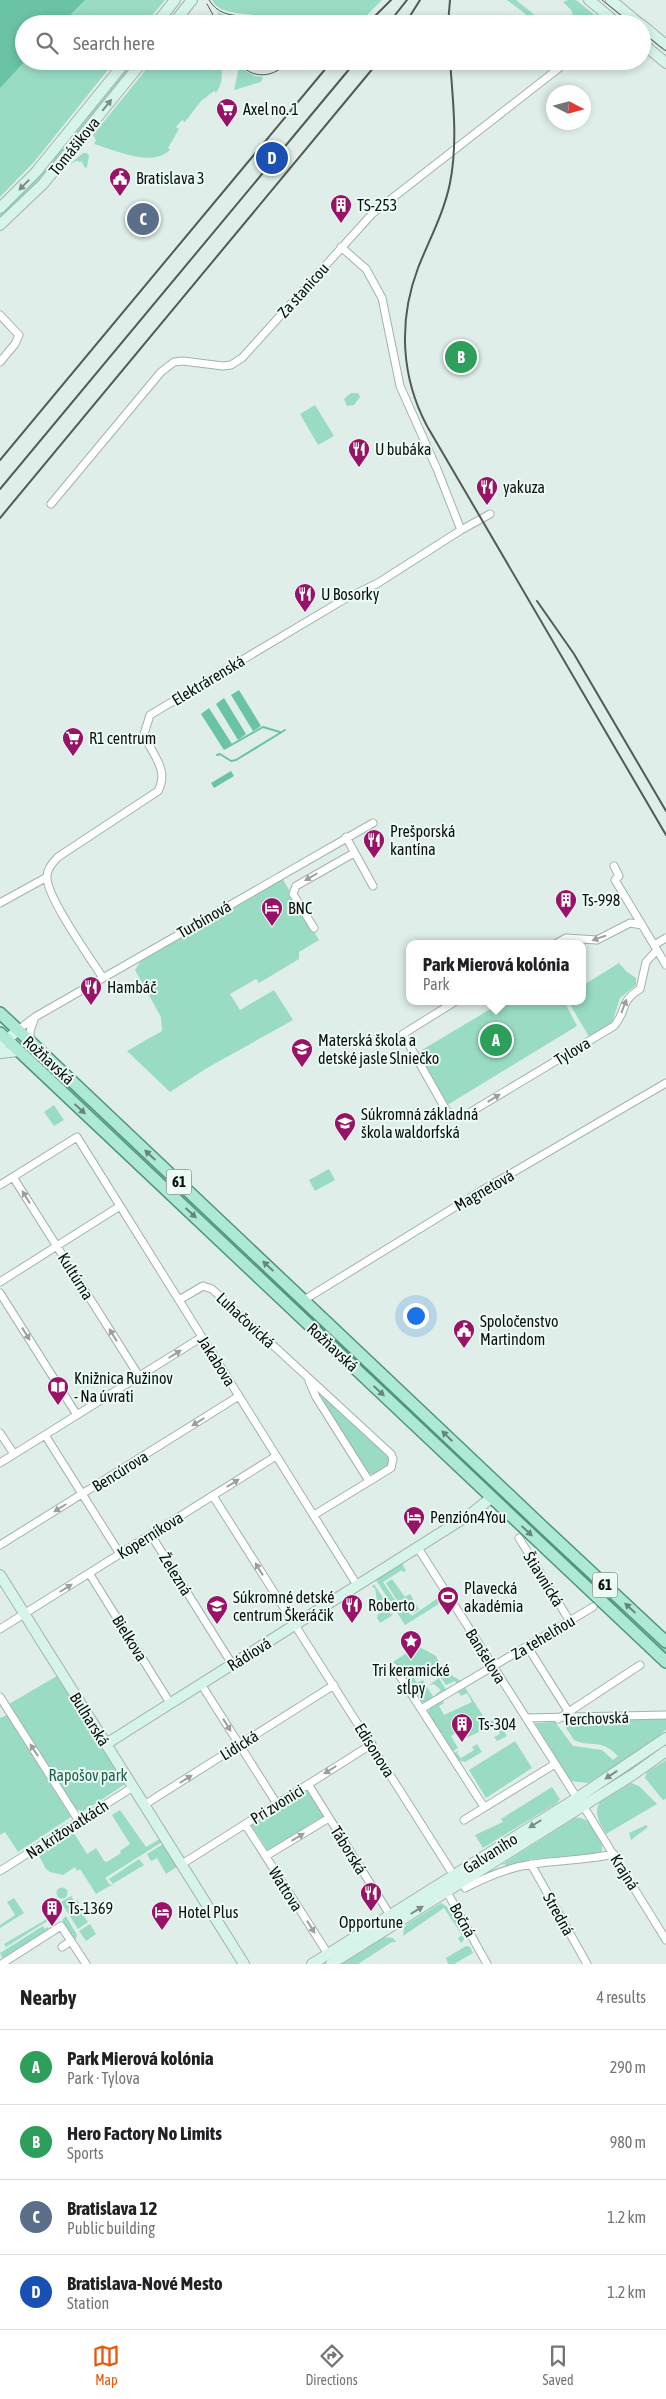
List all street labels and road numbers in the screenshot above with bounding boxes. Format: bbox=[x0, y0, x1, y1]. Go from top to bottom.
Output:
street label: Tomášikova bbox=[45, 113, 103, 179]
street label: Za stanicou bbox=[274, 259, 332, 321]
street label: Elektrárenská bbox=[168, 651, 248, 709]
street label: Turbínová bbox=[174, 896, 234, 942]
street label: Rožňavská bbox=[20, 1032, 78, 1088]
street label: Tylova bbox=[551, 1033, 594, 1069]
street label: Magnetová bbox=[451, 1166, 517, 1215]
road number: 61 bbox=[166, 1170, 192, 1194]
street label: Kultúrna bbox=[55, 1249, 97, 1303]
street label: Luhačovická bbox=[213, 1288, 279, 1352]
street label: Rožňavská bbox=[304, 1319, 362, 1375]
street label: Jakabova bbox=[195, 1333, 239, 1389]
street label: Bencúrova bbox=[89, 1447, 151, 1495]
street label: Koperníkova bbox=[114, 1508, 187, 1563]
street label: Štiavnická bbox=[520, 1548, 568, 1610]
street label: Železná bbox=[156, 1549, 196, 1599]
road number: 61 bbox=[592, 1572, 618, 1598]
street label: Za tehelňou bbox=[508, 1611, 578, 1663]
street label: Bielkova bbox=[109, 1612, 151, 1664]
street label: Banšelova bbox=[462, 1625, 510, 1687]
street label: Rádiová bbox=[224, 1634, 274, 1674]
street label: Bulharská bbox=[67, 1689, 113, 1749]
street label: Terchovská bbox=[563, 1708, 629, 1728]
street label: Edisonova bbox=[351, 1720, 399, 1780]
street label: Lidická bbox=[217, 1726, 261, 1764]
street label: Pri zvonici bbox=[247, 1781, 307, 1827]
street label: Na križovatkách bbox=[23, 1796, 111, 1862]
street label: Táborská bbox=[327, 1823, 371, 1877]
street label: Galvaniho bbox=[460, 1829, 520, 1877]
street label: Krajná bbox=[606, 1851, 643, 1894]
street label: Wattova bbox=[265, 1864, 307, 1914]
street label: Stredná bbox=[540, 1890, 578, 1938]
street label: Bočná bbox=[446, 1900, 480, 1940]

